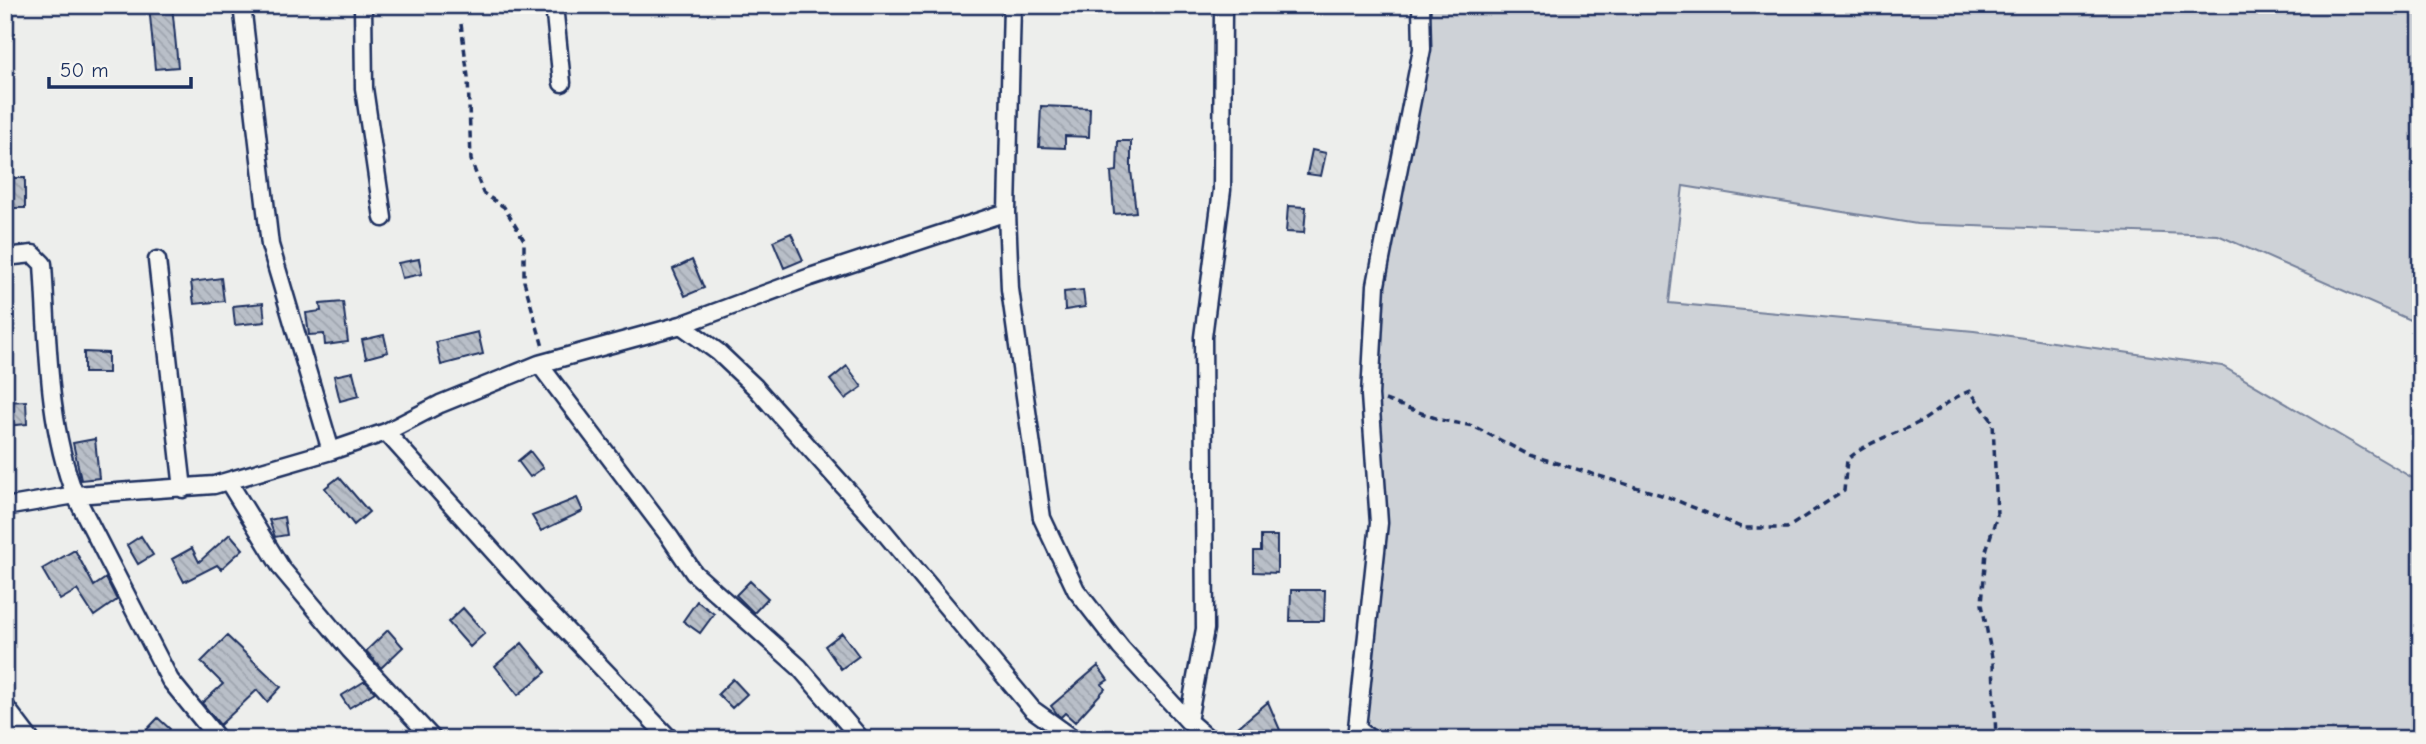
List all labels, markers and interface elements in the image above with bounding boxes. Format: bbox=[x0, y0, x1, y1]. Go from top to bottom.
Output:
scale bar bbox=[49, 46, 191, 90]
text: 50 m bbox=[60, 58, 109, 82]

